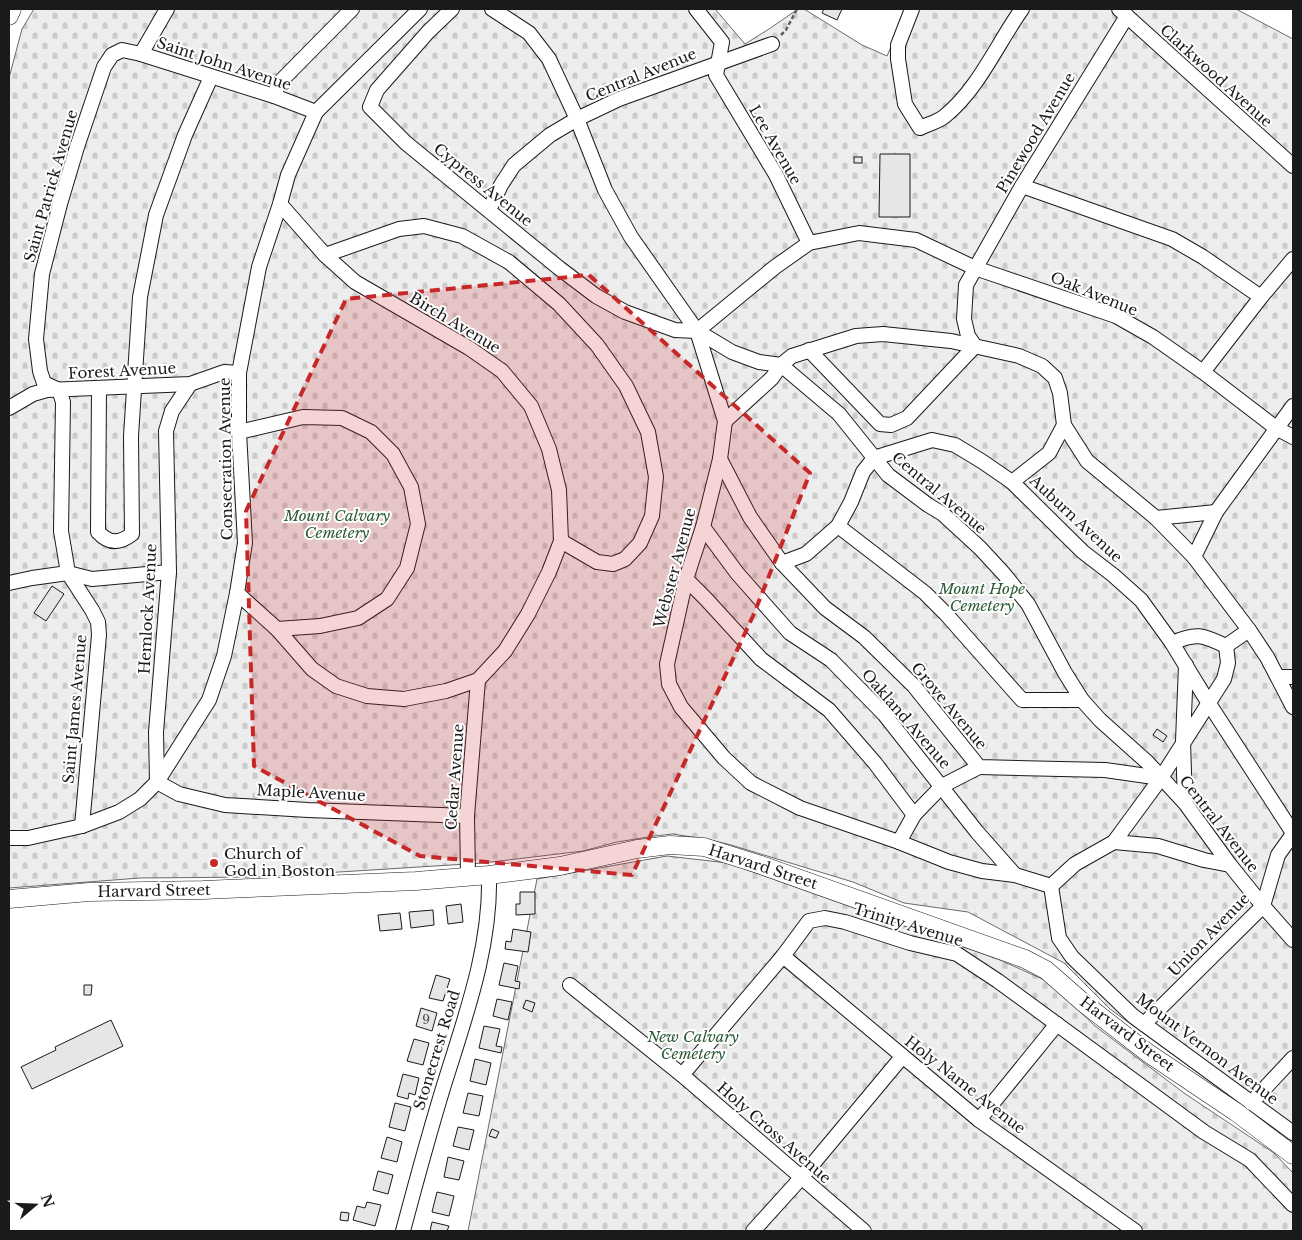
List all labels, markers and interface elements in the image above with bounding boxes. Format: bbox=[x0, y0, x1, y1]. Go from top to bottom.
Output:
street label: Clarkwood Avenue bbox=[1156, 20, 1276, 131]
street label: Saint John Avenue bbox=[155, 33, 294, 94]
street label: Central Avenue bbox=[583, 44, 699, 105]
street label: Pinewood Avenue bbox=[992, 69, 1079, 196]
street label: Lee Avenue bbox=[745, 101, 806, 188]
street label: Saint Patrick Avenue bbox=[20, 107, 81, 264]
street label: Cypress Avenue bbox=[430, 139, 537, 230]
street label: Oak Avenue bbox=[1048, 267, 1141, 320]
street label: Birch Avenue bbox=[406, 288, 504, 357]
street label: Forest Avenue bbox=[67, 358, 176, 383]
street label: Consecration Avenue bbox=[215, 377, 236, 541]
street label: Central Avenue bbox=[888, 447, 991, 538]
street label: Auburn Avenue bbox=[1025, 470, 1127, 566]
park label: Mount Calvary Cemetery bbox=[283, 506, 390, 542]
street label: Webster Avenue bbox=[649, 506, 700, 631]
street label: Hemlock Avenue bbox=[135, 543, 160, 675]
park label: Mount Hope Cemetery bbox=[938, 579, 1025, 615]
street label: Saint James Avenue bbox=[59, 634, 90, 784]
street label: Grove Avenue bbox=[907, 658, 991, 753]
street label: Oakland Avenue bbox=[858, 665, 955, 772]
street label: Cedar Avenue bbox=[441, 723, 468, 831]
street label: Central Avenue bbox=[1176, 771, 1263, 876]
street label: Maple Avenue bbox=[256, 780, 366, 805]
street label: Harvard Street bbox=[706, 840, 820, 893]
place label: Church of God in Boston bbox=[224, 844, 335, 880]
marker: Church of God in Boston bbox=[208, 857, 220, 869]
street label: Harvard Street bbox=[97, 880, 211, 901]
street label: Union Avenue bbox=[1164, 889, 1253, 980]
street label: Trinity Avenue bbox=[851, 899, 966, 950]
street label: Stonecrest Road bbox=[409, 988, 464, 1112]
street label: Mount Vernon Avenue bbox=[1132, 989, 1282, 1108]
street label: Harvard Street bbox=[1076, 992, 1178, 1075]
house number: 9 bbox=[422, 1012, 430, 1027]
park label: New Calvary Cemetery bbox=[646, 1027, 739, 1063]
street label: Holy Name Avenue bbox=[901, 1031, 1030, 1138]
street label: Holy Cross Avenue bbox=[713, 1078, 835, 1187]
north arrow bbox=[10, 1180, 60, 1230]
text: N bbox=[37, 1192, 58, 1210]

